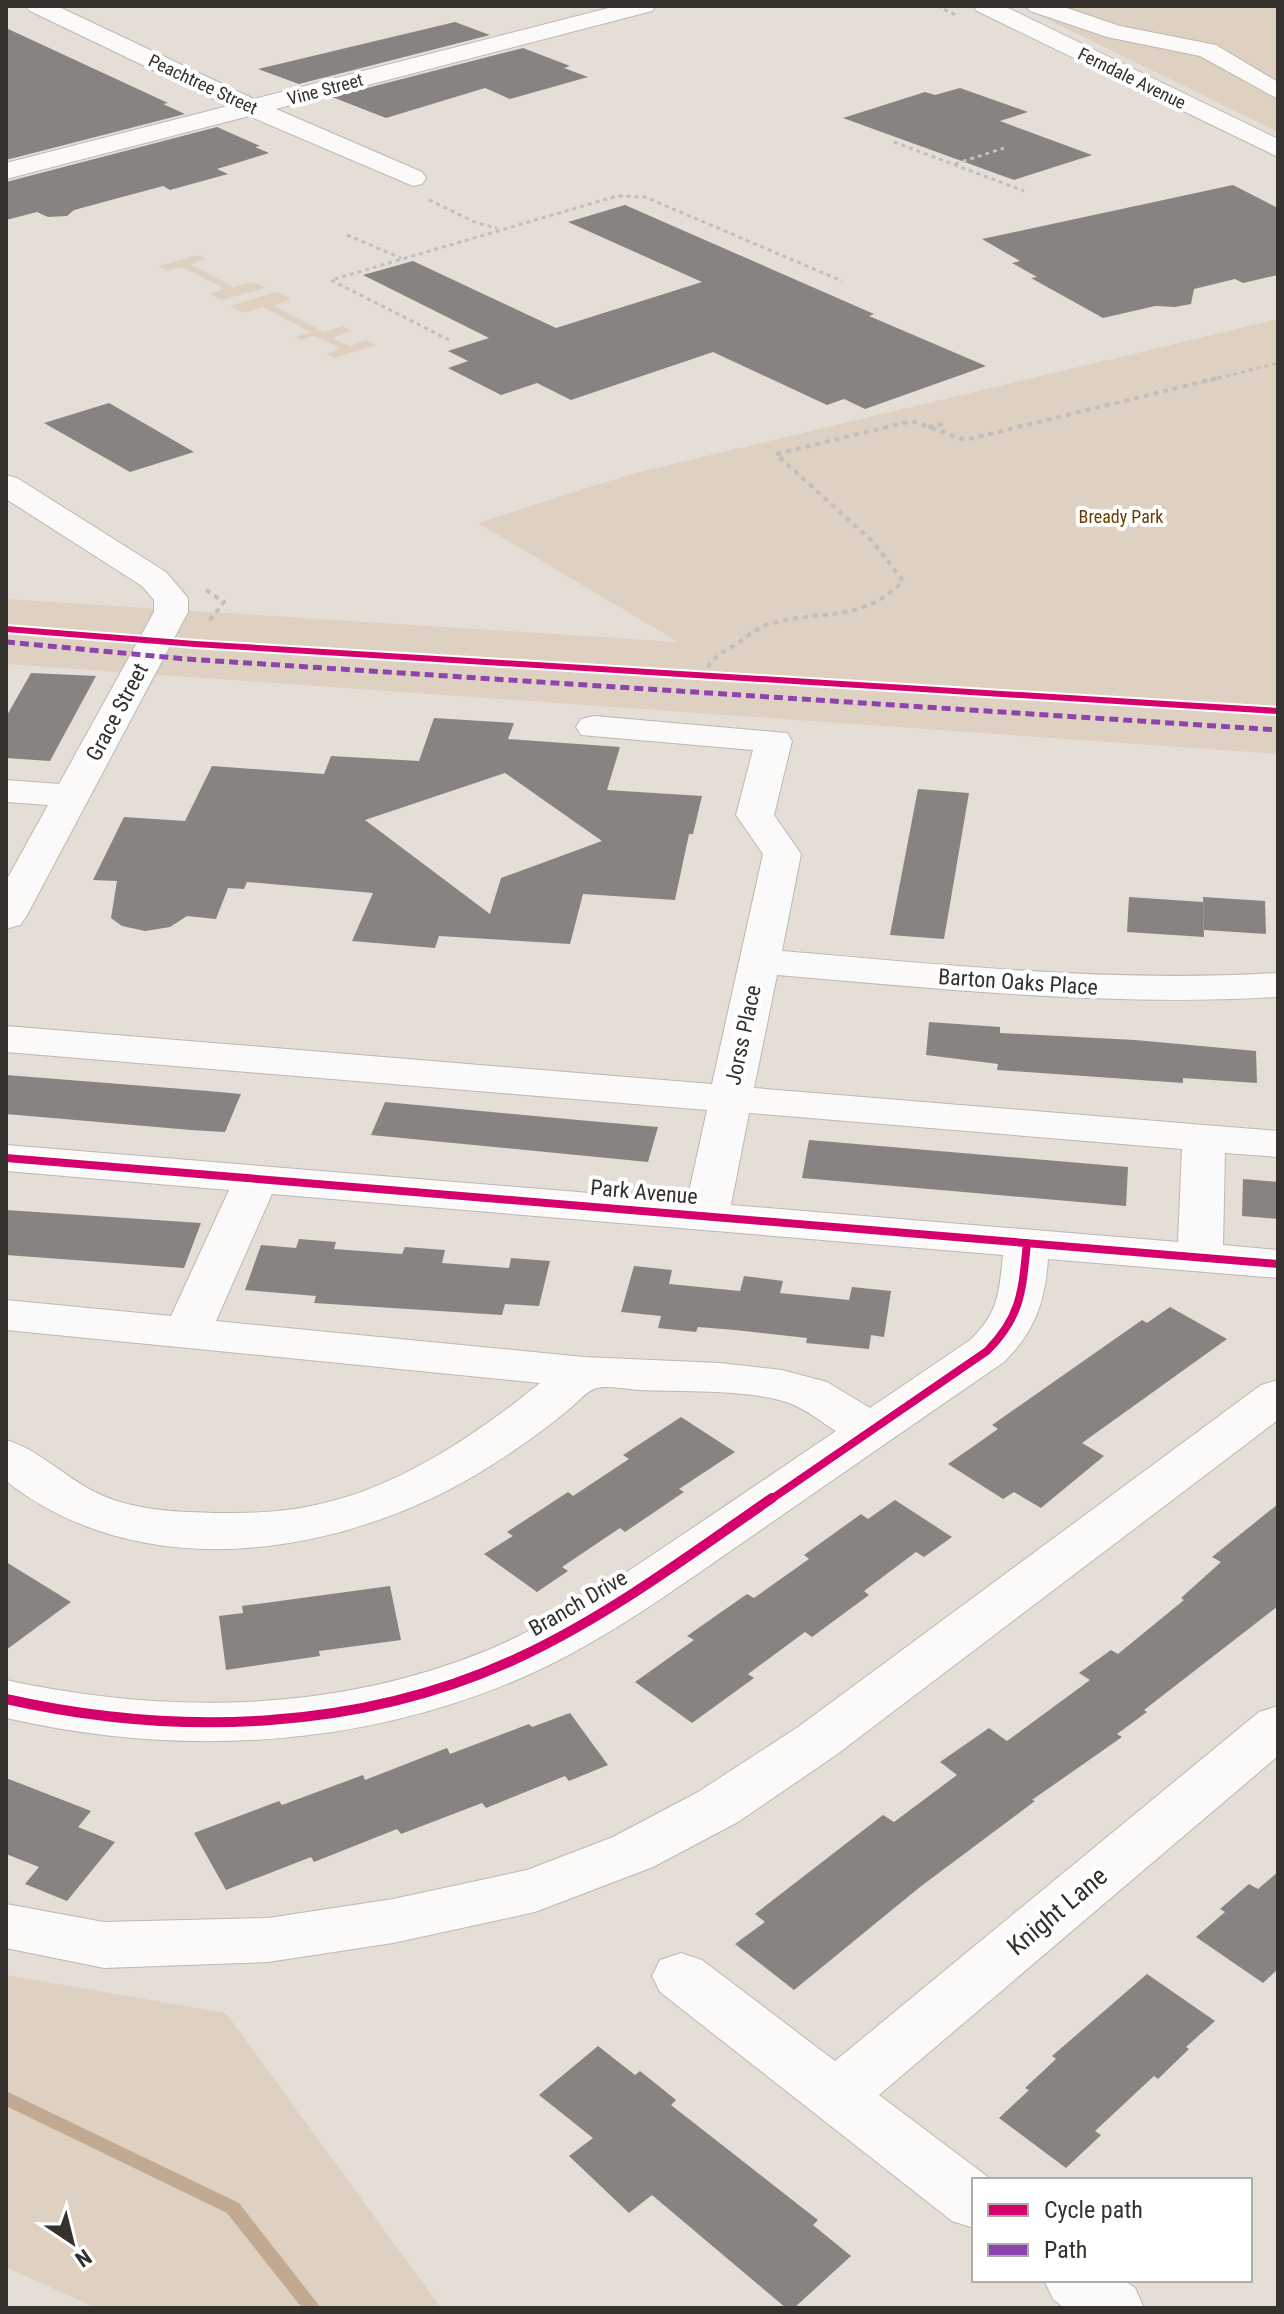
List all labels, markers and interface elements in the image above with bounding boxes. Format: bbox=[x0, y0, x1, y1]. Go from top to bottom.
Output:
street label: Ferndale Avenue bbox=[1075, 43, 1189, 113]
street label: Peachtree Street bbox=[145, 50, 261, 118]
street label: Vine Street bbox=[285, 69, 365, 109]
park label: Bready Park bbox=[1079, 506, 1163, 527]
street label: Grace Street bbox=[81, 659, 153, 765]
street label: Barton Oaks Place bbox=[937, 964, 1099, 1000]
street label: Jorss Place bbox=[720, 983, 766, 1087]
street label: Park Avenue bbox=[589, 1175, 699, 1209]
street label: Branch Drive bbox=[524, 1565, 632, 1641]
street label: Knight Lane bbox=[1001, 1861, 1113, 1961]
legend bbox=[972, 2178, 1252, 2282]
text: Cycle path bbox=[1044, 2196, 1143, 2224]
north arrow bbox=[32, 2202, 112, 2282]
text: Path bbox=[1044, 2236, 1087, 2264]
text: N bbox=[70, 2244, 96, 2272]

